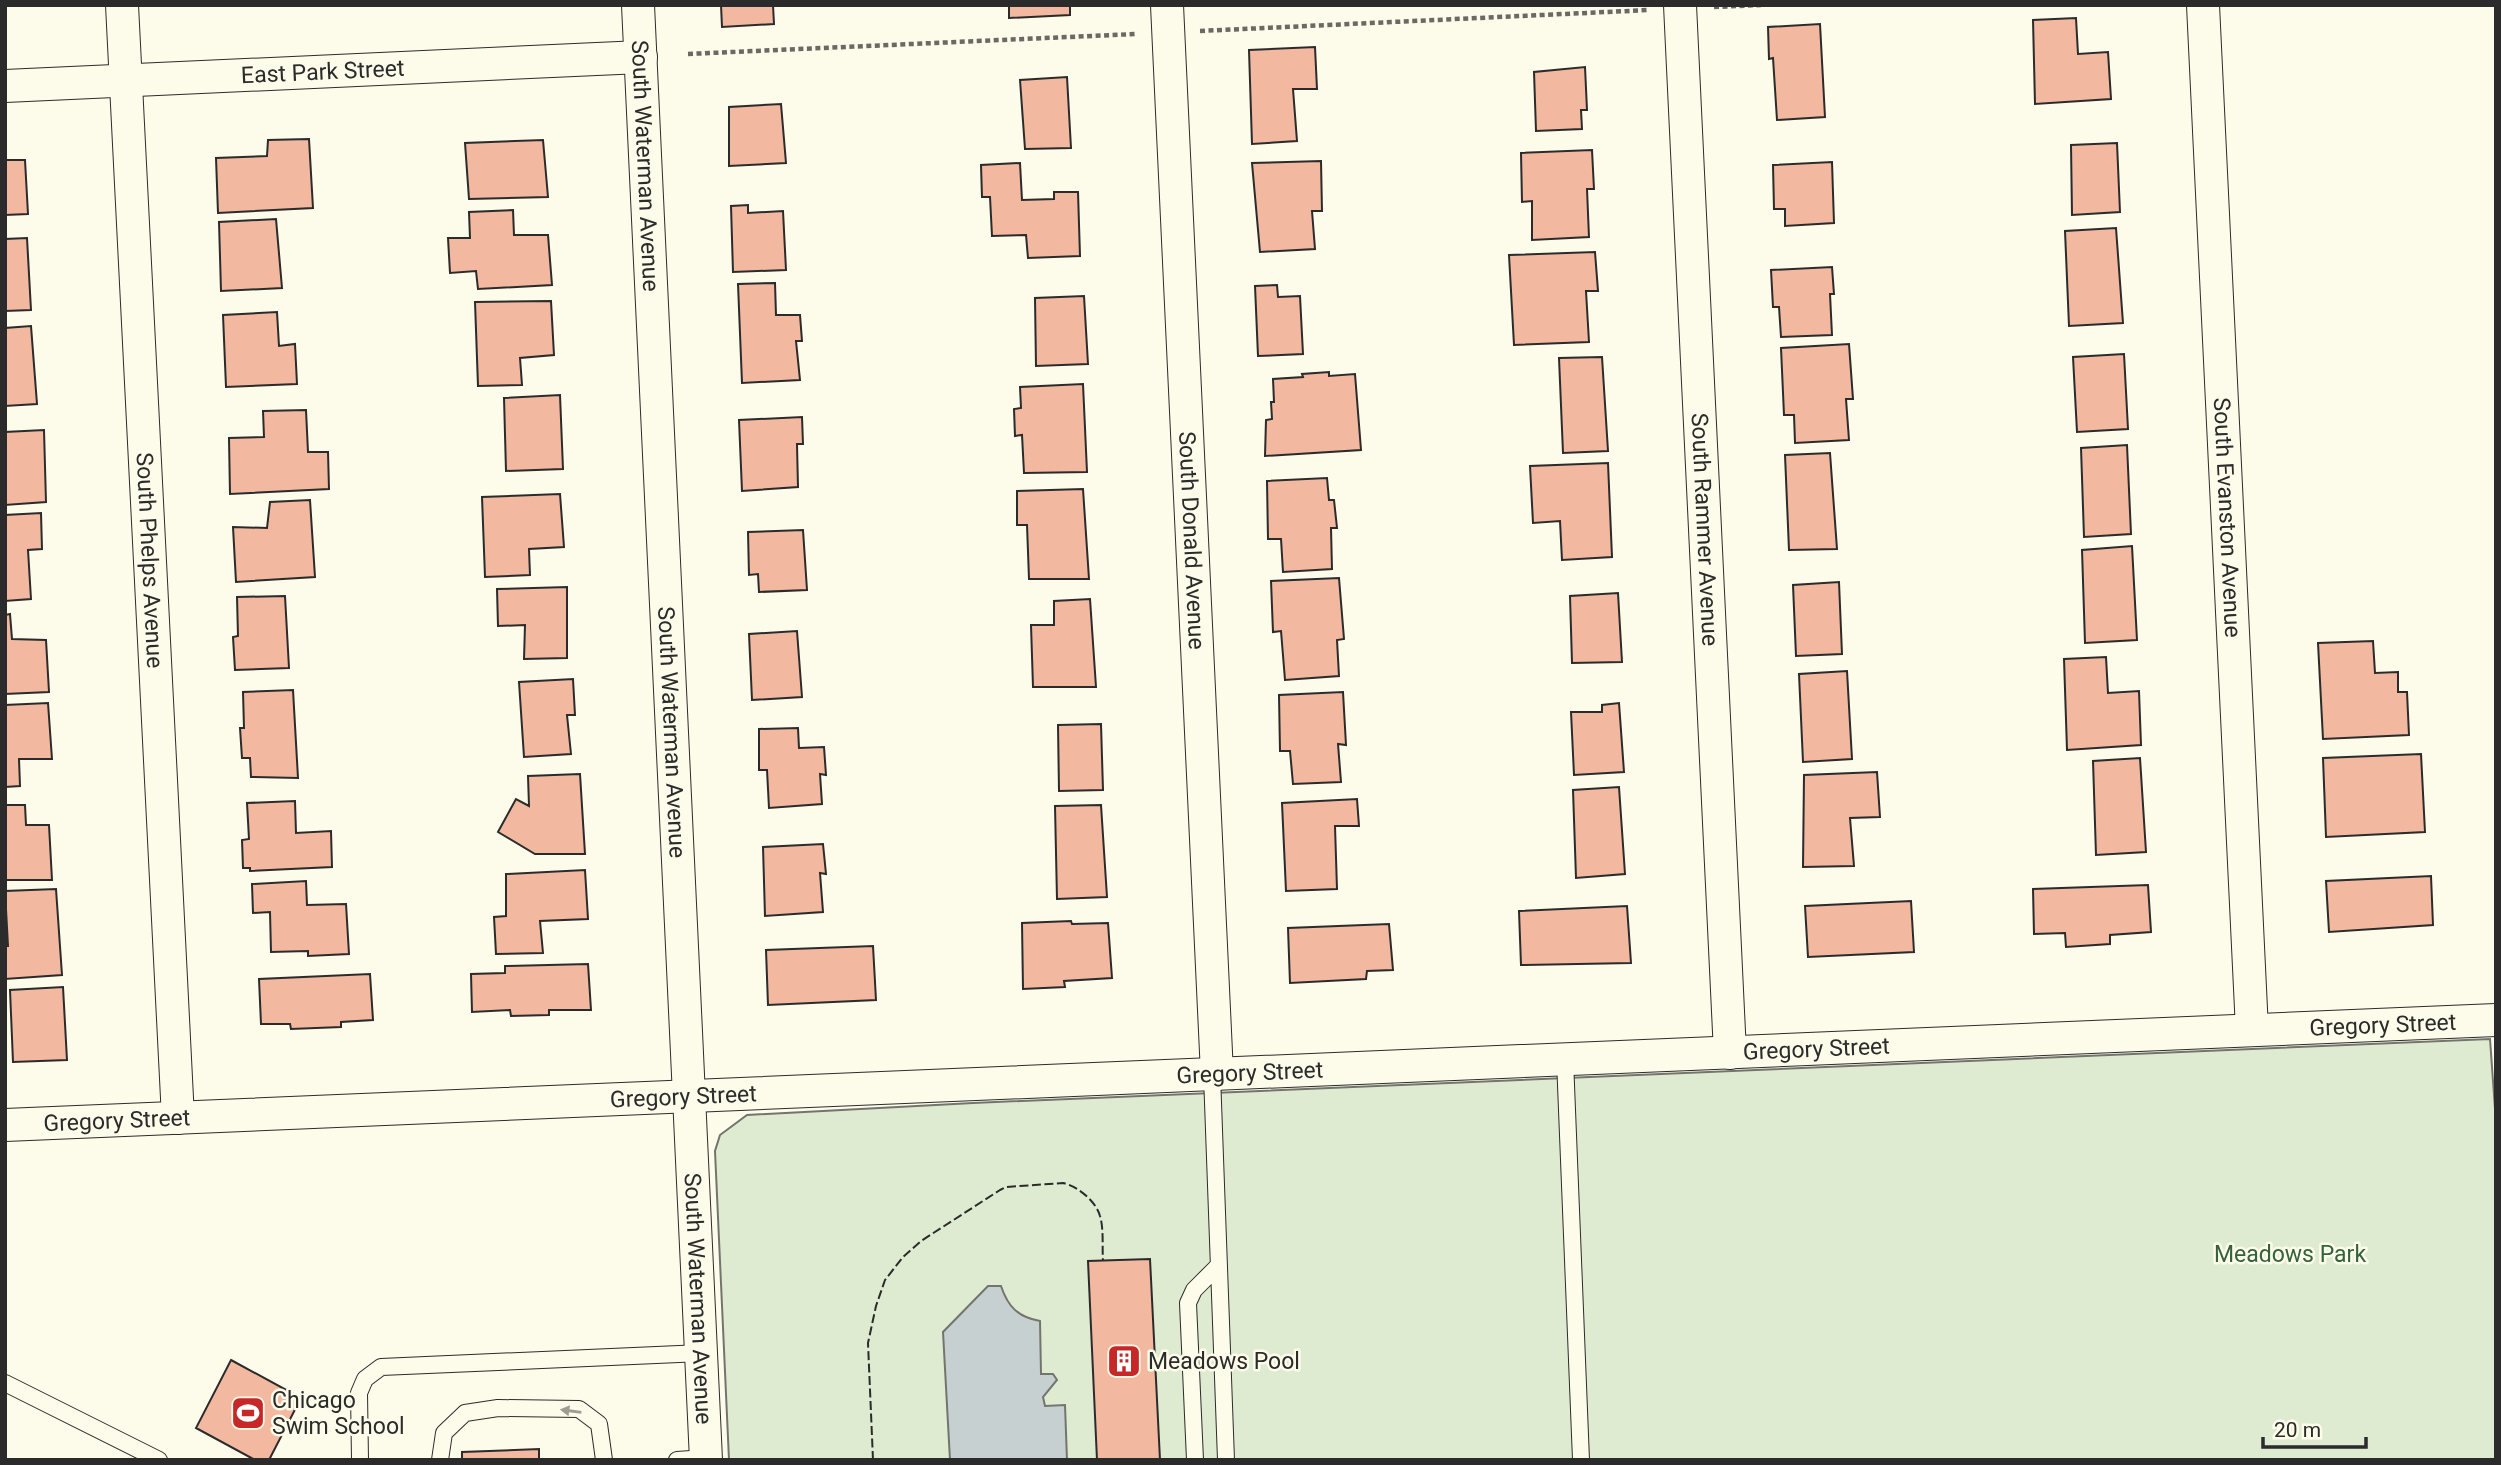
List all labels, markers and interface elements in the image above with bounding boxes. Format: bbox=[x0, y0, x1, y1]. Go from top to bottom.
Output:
street label: South Waterman Avenue bbox=[626, 39, 664, 292]
street label: East Park Street bbox=[240, 55, 405, 89]
street label: South Evanston Avenue bbox=[2208, 397, 2246, 638]
street label: South Rammer Avenue bbox=[1685, 412, 1724, 647]
street label: South Donald Avenue bbox=[1173, 431, 1210, 650]
street label: South Phelps Avenue bbox=[131, 452, 168, 669]
street label: South Waterman Avenue bbox=[652, 606, 691, 859]
street label: Gregory Street bbox=[2309, 1009, 2457, 1042]
street label: Gregory Street bbox=[1742, 1033, 1890, 1066]
street label: Gregory Street bbox=[1176, 1056, 1324, 1090]
street label: Gregory Street bbox=[609, 1080, 757, 1113]
street label: Gregory Street bbox=[43, 1104, 191, 1137]
street label: South Waterman Avenue bbox=[679, 1172, 717, 1425]
park label: Meadows Park bbox=[2214, 1241, 2366, 1268]
building icon: Meadows Pool bbox=[1105, 1342, 1143, 1380]
place label: Meadows Pool bbox=[1148, 1348, 1300, 1375]
place label: Chicago Swim School bbox=[272, 1387, 405, 1440]
sports icon: Chicago Swim School bbox=[229, 1394, 267, 1432]
one-way arrow bbox=[560, 1405, 582, 1416]
scale bar bbox=[2263, 1406, 2366, 1450]
text: 20 m bbox=[2274, 1418, 2321, 1442]

